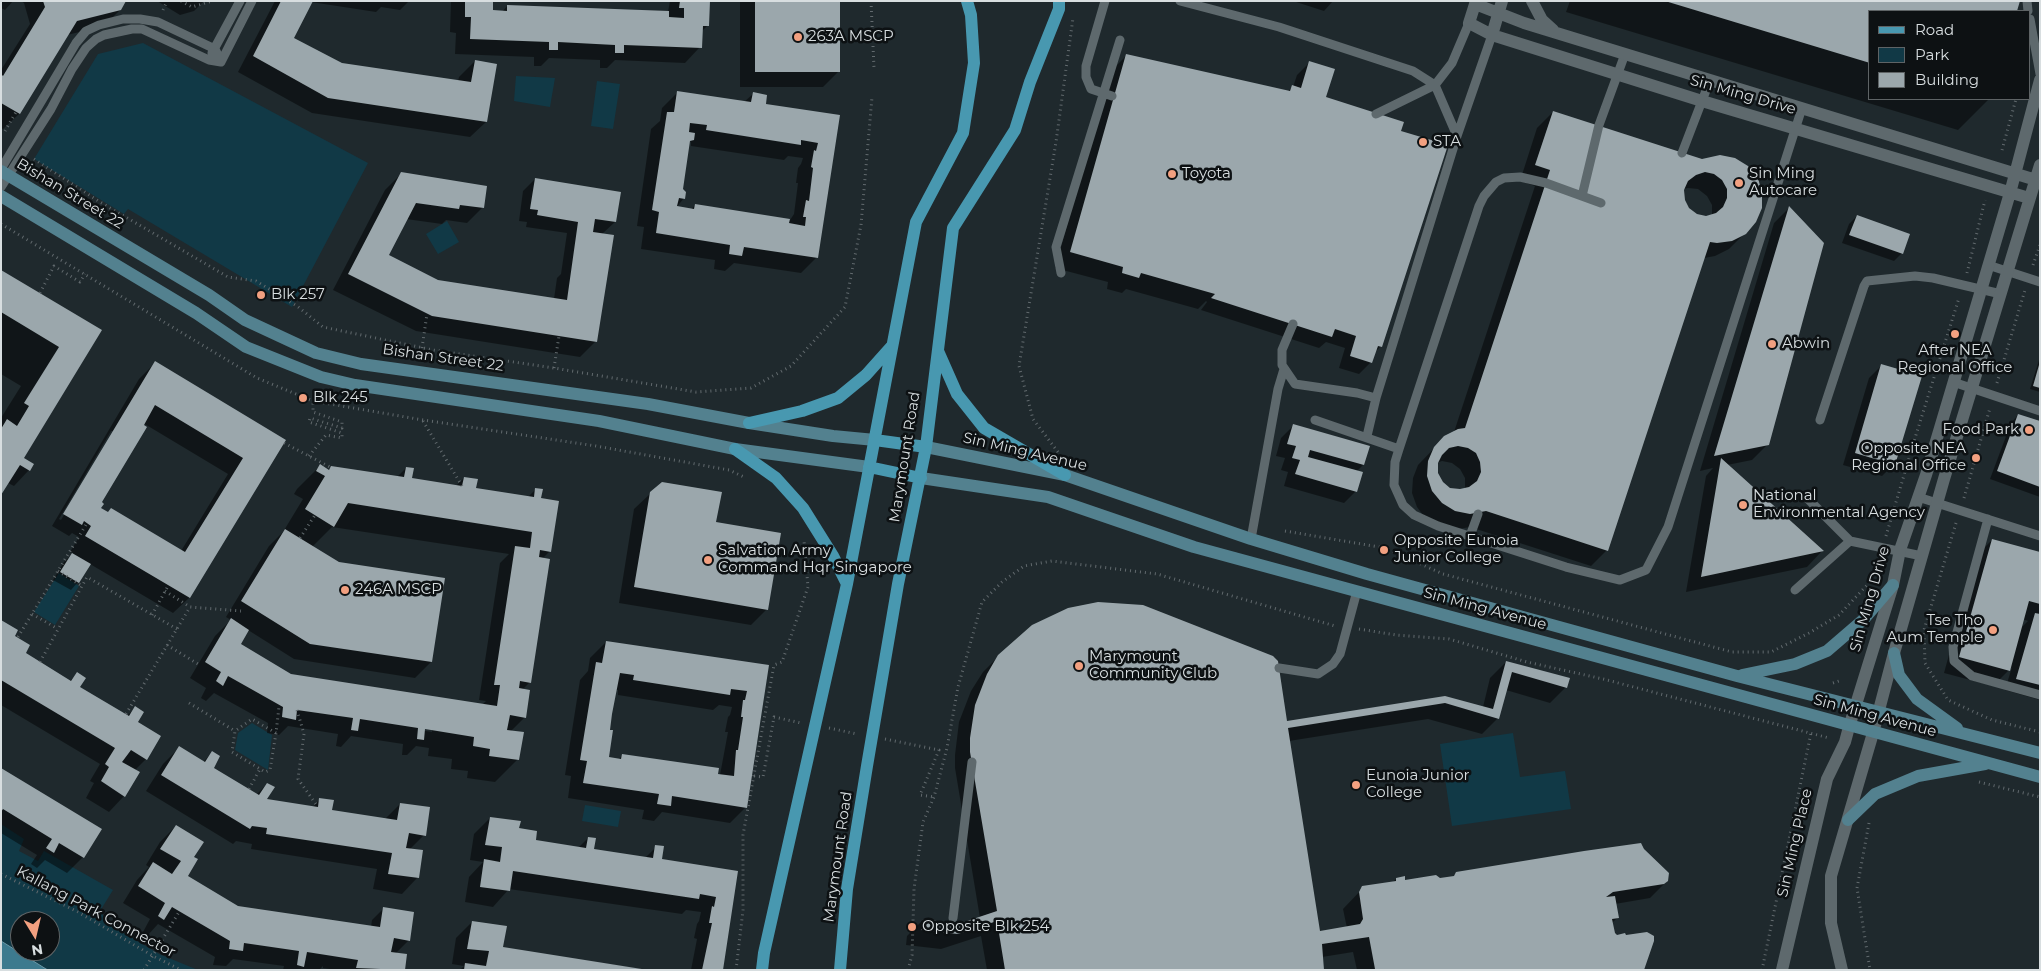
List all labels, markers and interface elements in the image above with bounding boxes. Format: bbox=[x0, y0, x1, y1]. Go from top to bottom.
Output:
legend bbox=[1868, 10, 2031, 100]
text: Road bbox=[1915, 20, 1954, 39]
place label: 263A MSCP bbox=[808, 28, 894, 46]
marker: 263A MSCP bbox=[792, 31, 804, 43]
text: Park bbox=[1915, 45, 1949, 64]
text: Building bbox=[1915, 70, 1979, 89]
street label: Sin Ming Drive bbox=[1688, 71, 1798, 119]
place label: STA bbox=[1433, 133, 1461, 151]
marker: STA bbox=[1417, 136, 1429, 148]
street label: Bishan Street 22 bbox=[13, 155, 127, 233]
place label: Toyota bbox=[1182, 165, 1231, 183]
place label: Sin Ming Autocare bbox=[1749, 165, 1817, 200]
marker: Toyota bbox=[1166, 168, 1178, 180]
marker: Sin Ming Autocare bbox=[1733, 177, 1745, 189]
place label: Blk 257 bbox=[271, 286, 325, 304]
marker: Blk 257 bbox=[255, 289, 267, 301]
marker: After NEA Regional Office bbox=[1949, 328, 1961, 340]
place label: Abwin bbox=[1782, 335, 1830, 353]
marker: Abwin bbox=[1766, 338, 1778, 350]
street label: Bishan Street 22 bbox=[381, 341, 505, 375]
place label: After NEA Regional Office bbox=[1898, 342, 2012, 377]
place label: Blk 245 bbox=[313, 389, 368, 407]
street label: Marymount Road bbox=[886, 390, 924, 524]
marker: Blk 245 bbox=[297, 392, 309, 404]
place label: Food Park bbox=[1943, 421, 2019, 439]
marker: Food Park bbox=[2023, 424, 2035, 436]
street label: Sin Ming Avenue bbox=[961, 429, 1089, 475]
place label: Opposite NEA Regional Office bbox=[1851, 440, 1966, 475]
marker: Opposite NEA Regional Office bbox=[1970, 452, 1982, 464]
place label: National Environmental Agency bbox=[1753, 487, 1925, 522]
marker: National Environmental Agency bbox=[1737, 499, 1749, 511]
place label: Opposite Eunoia Junior College bbox=[1394, 532, 1519, 567]
place label: Salvation Army Command Hqr Singapore bbox=[718, 542, 912, 577]
marker: Opposite Eunoia Junior College bbox=[1378, 544, 1390, 556]
street label: Sin Ming Drive bbox=[1846, 544, 1894, 654]
marker: Salvation Army Command Hqr Singapore bbox=[702, 554, 714, 566]
place label: 246A MSCP bbox=[355, 581, 442, 599]
marker: 246A MSCP bbox=[339, 584, 351, 596]
street label: Sin Ming Avenue bbox=[1422, 584, 1548, 634]
place label: Tse Tho Aum Temple bbox=[1886, 612, 1983, 647]
marker: Tse Tho Aum Temple bbox=[1987, 624, 1999, 636]
place label: Marymount Community Club bbox=[1089, 648, 1217, 683]
marker: Marymount Community Club bbox=[1073, 660, 1085, 672]
street label: Sin Ming Avenue bbox=[1812, 691, 1938, 741]
place label: Eunoia Junior College bbox=[1366, 767, 1470, 802]
marker: Eunoia Junior College bbox=[1350, 779, 1362, 791]
street label: Sin Ming Place bbox=[1774, 787, 1816, 899]
street label: Marymount Road bbox=[820, 790, 856, 924]
street label: Kallang Park Connector bbox=[13, 862, 179, 962]
north arrow bbox=[10, 911, 60, 961]
place label: Opposite Blk 254 bbox=[922, 918, 1050, 936]
marker: Opposite Blk 254 bbox=[906, 921, 918, 933]
text: N bbox=[30, 940, 44, 960]

